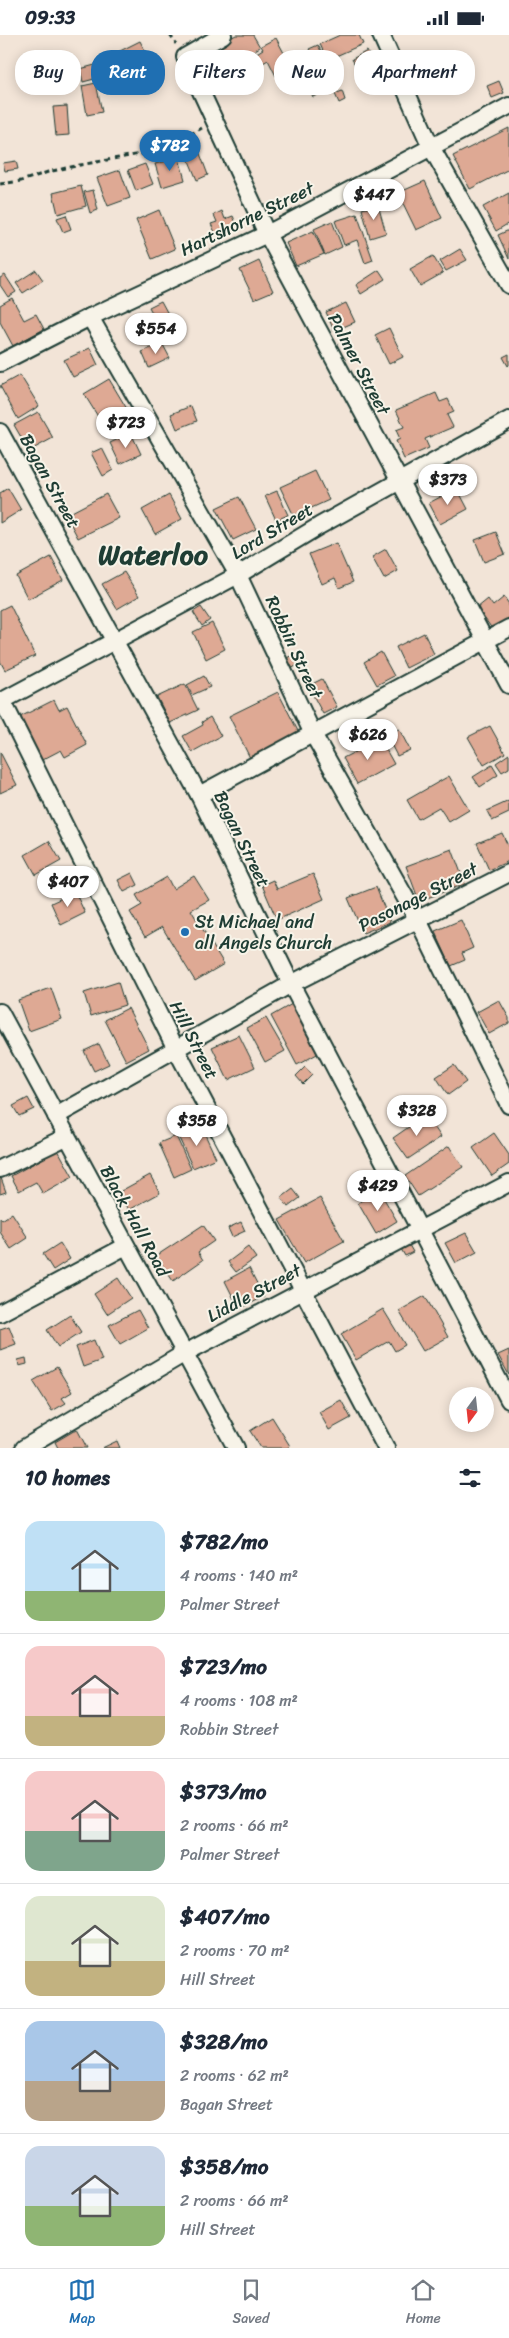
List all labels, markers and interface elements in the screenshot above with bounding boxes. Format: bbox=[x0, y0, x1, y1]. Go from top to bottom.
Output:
text: 09:33 bbox=[25, 1, 75, 34]
chip: Buy bbox=[15, 50, 81, 95]
chip: Rent bbox=[91, 50, 165, 95]
chip: Filters bbox=[175, 50, 264, 95]
chip: New bbox=[274, 50, 344, 95]
chip: Apartment bbox=[354, 50, 475, 95]
pin: $782 bbox=[140, 129, 200, 172]
text: $782 bbox=[151, 131, 189, 160]
street label: Hartshorne Street bbox=[174, 172, 320, 265]
pin: $447 bbox=[344, 179, 404, 221]
text: $447 bbox=[354, 180, 394, 209]
street label: Palmer Street bbox=[319, 307, 400, 422]
pin: $554 bbox=[126, 313, 186, 355]
text: $554 bbox=[136, 314, 176, 343]
pin: $723 bbox=[96, 407, 156, 449]
text: $723 bbox=[107, 408, 145, 437]
street label: Bagan Street bbox=[11, 427, 89, 535]
pin: $373 bbox=[418, 463, 478, 506]
text: $373 bbox=[429, 465, 467, 494]
street label: Lord Street bbox=[225, 494, 319, 568]
district label: Waterloo bbox=[98, 530, 209, 579]
street label: Robbin Street bbox=[256, 590, 332, 705]
pin: $626 bbox=[338, 719, 398, 761]
text: $626 bbox=[349, 720, 387, 749]
street label: Bagan Street bbox=[205, 785, 279, 893]
street label: Pasonage Street bbox=[352, 853, 484, 941]
pin: $407 bbox=[38, 865, 98, 908]
text: $407 bbox=[48, 867, 88, 896]
place label: St Michael and all Angels Church bbox=[195, 906, 332, 959]
marker: St Michael and all Angels Church bbox=[179, 926, 191, 938]
street label: Hill Street bbox=[160, 995, 228, 1085]
pin: $328 bbox=[387, 1095, 447, 1137]
text: $328 bbox=[398, 1096, 436, 1125]
pin: $358 bbox=[167, 1105, 227, 1147]
text: $358 bbox=[178, 1106, 216, 1135]
street label: Black Hall Road bbox=[91, 1159, 180, 1284]
pin: $429 bbox=[348, 1169, 408, 1212]
text: $429 bbox=[358, 1171, 398, 1200]
street label: Liddle Street bbox=[201, 1254, 308, 1331]
north arrow bbox=[449, 1387, 494, 1433]
map controls bbox=[449, 1387, 494, 1432]
text: 10 homes bbox=[25, 1459, 110, 1497]
icon: filters bbox=[456, 1464, 484, 1492]
text: $782/mo bbox=[180, 1523, 268, 1561]
icon: home bbox=[65, 1541, 125, 1601]
text: 4 rooms · 140 m² bbox=[180, 1561, 298, 1590]
text: Palmer Street bbox=[180, 1590, 280, 1619]
text: $723/mo bbox=[180, 1648, 267, 1686]
icon: home bbox=[65, 1666, 125, 1726]
text: 4 rooms · 108 m² bbox=[180, 1686, 298, 1715]
text: Robbin Street bbox=[180, 1715, 278, 1744]
text: $373/mo bbox=[180, 1773, 266, 1811]
icon: home bbox=[65, 1791, 125, 1851]
text: 2 rooms · 66 m² bbox=[180, 1811, 289, 1840]
text: Palmer Street bbox=[180, 1840, 280, 1869]
text: $407/mo bbox=[180, 1898, 270, 1936]
icon: home bbox=[65, 1916, 125, 1976]
text: 2 rooms · 70 m² bbox=[180, 1936, 290, 1965]
text: Hill Street bbox=[180, 1965, 256, 1994]
text: $328/mo bbox=[180, 2023, 268, 2061]
icon: home bbox=[65, 2041, 125, 2101]
text: 2 rooms · 62 m² bbox=[180, 2061, 289, 2090]
text: Bagan Street bbox=[180, 2090, 273, 2119]
text: $358/mo bbox=[180, 2148, 268, 2186]
icon: home bbox=[65, 2166, 125, 2226]
text: 2 rooms · 66 m² bbox=[180, 2186, 289, 2215]
text: Hill Street bbox=[180, 2215, 256, 2244]
tab: Map bbox=[68, 2276, 96, 2331]
tab: Saved bbox=[233, 2276, 269, 2331]
tab: Home bbox=[406, 2276, 441, 2331]

